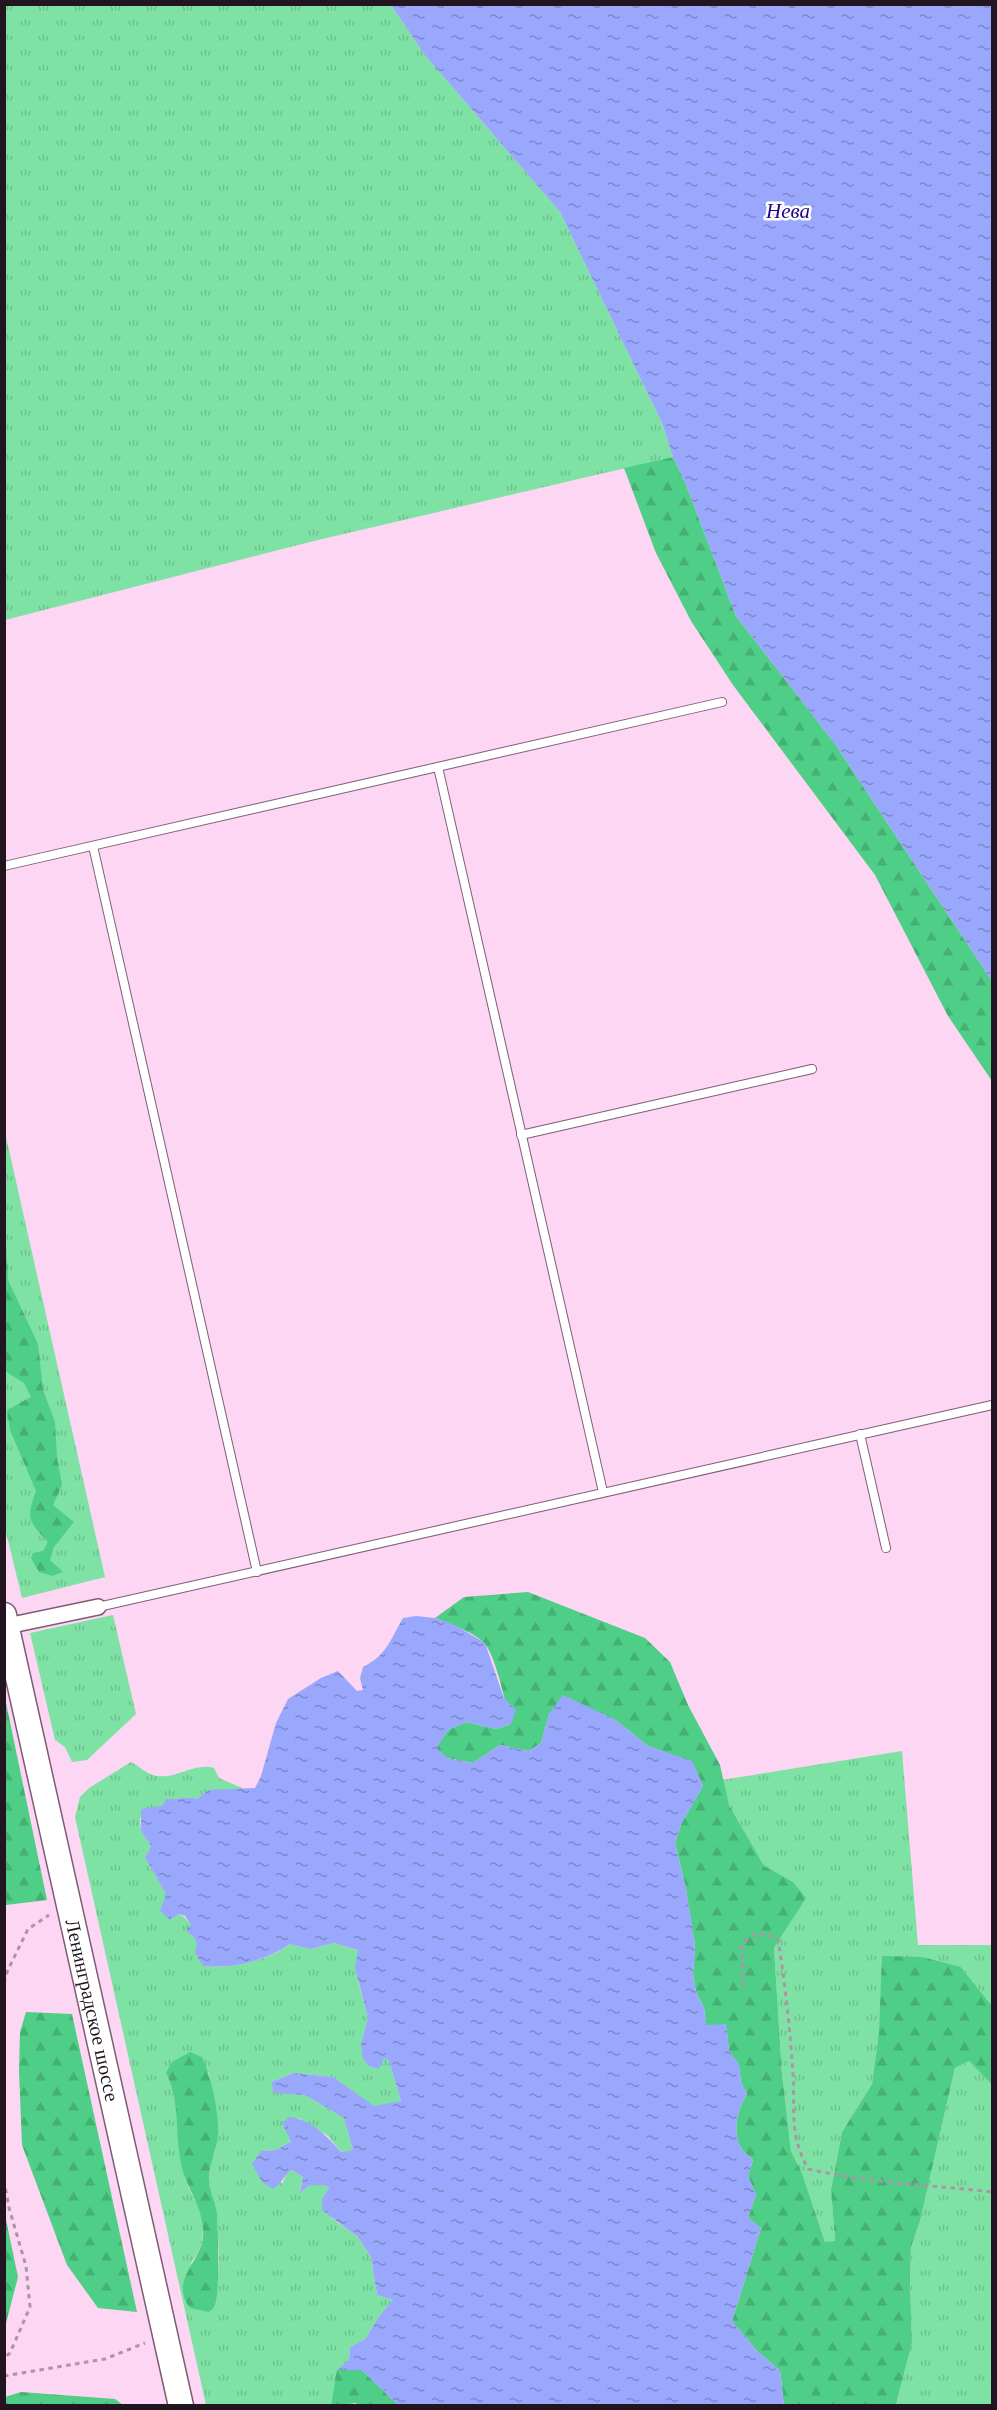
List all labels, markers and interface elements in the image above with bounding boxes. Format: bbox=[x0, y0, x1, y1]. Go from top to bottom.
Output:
water label: Нева bbox=[765, 199, 810, 223]
street label: Ленинградское шоссе bbox=[61, 1917, 124, 2104]

